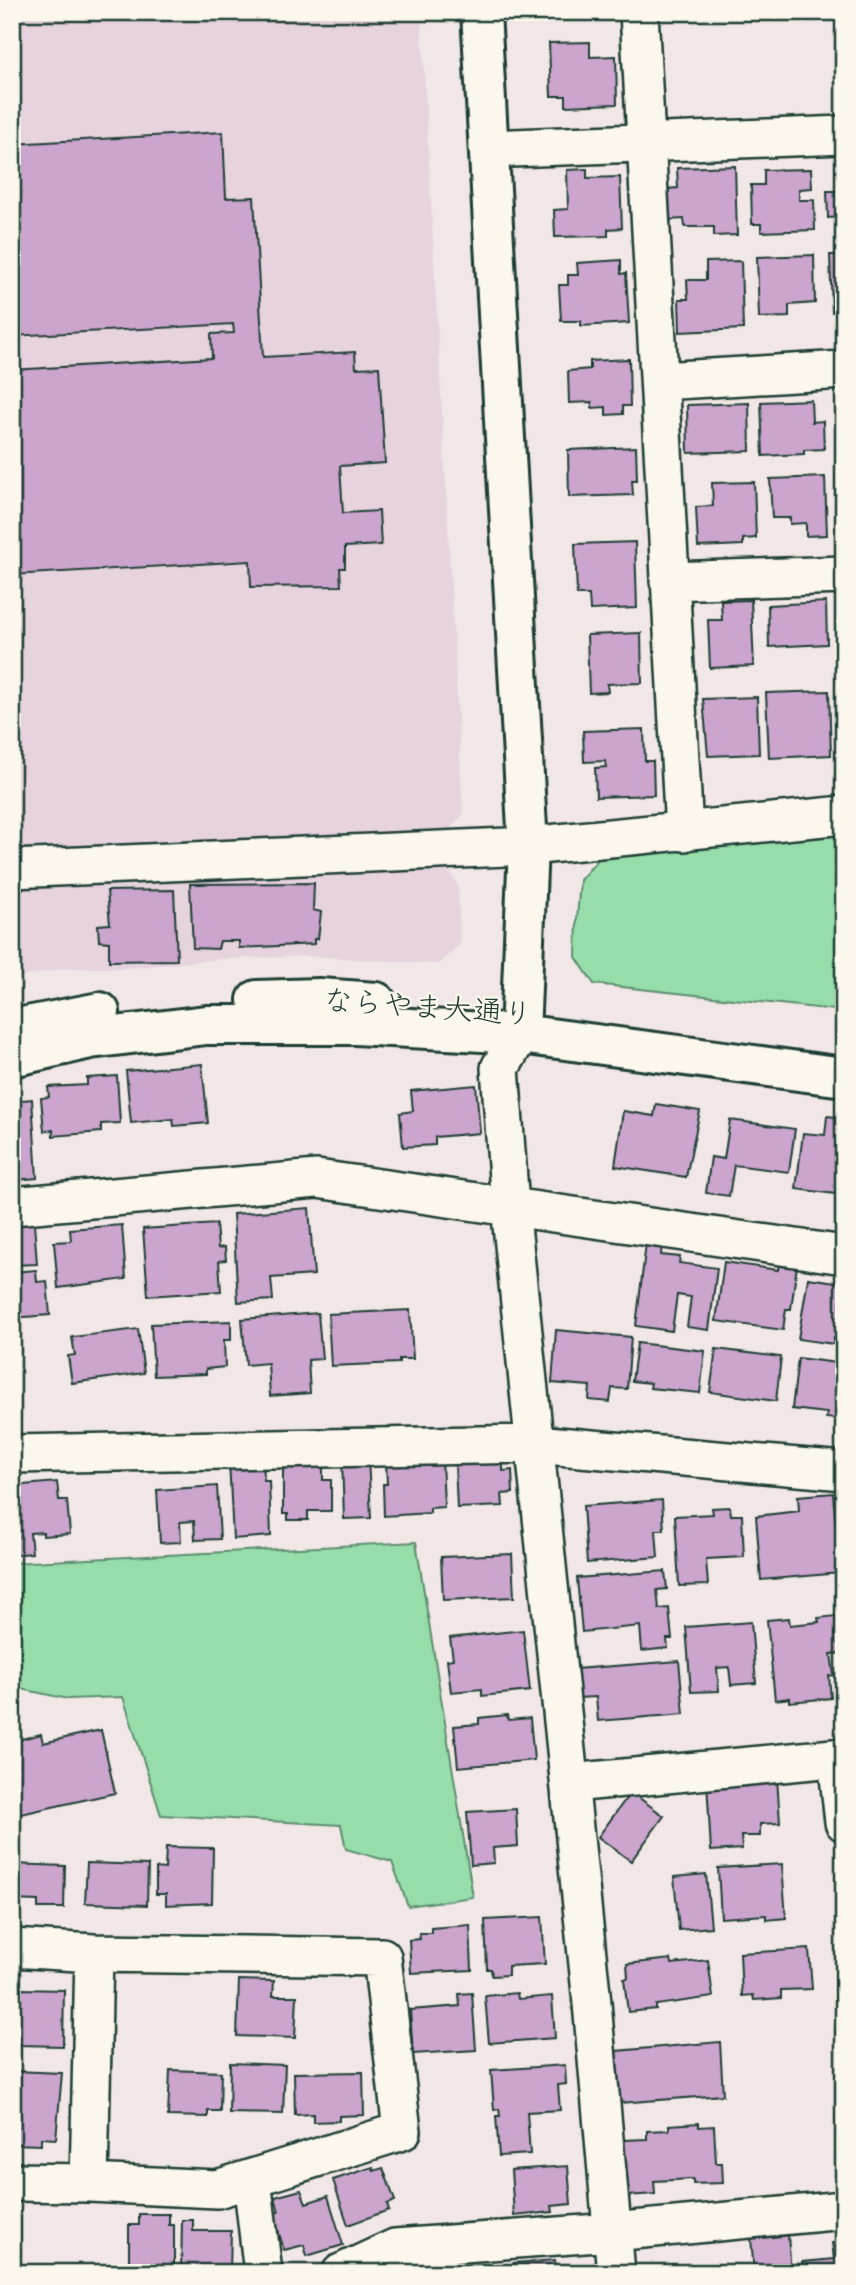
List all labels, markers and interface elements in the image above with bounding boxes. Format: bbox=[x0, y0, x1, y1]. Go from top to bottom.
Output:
street label: ならやま大通り bbox=[322, 981, 534, 1033]

